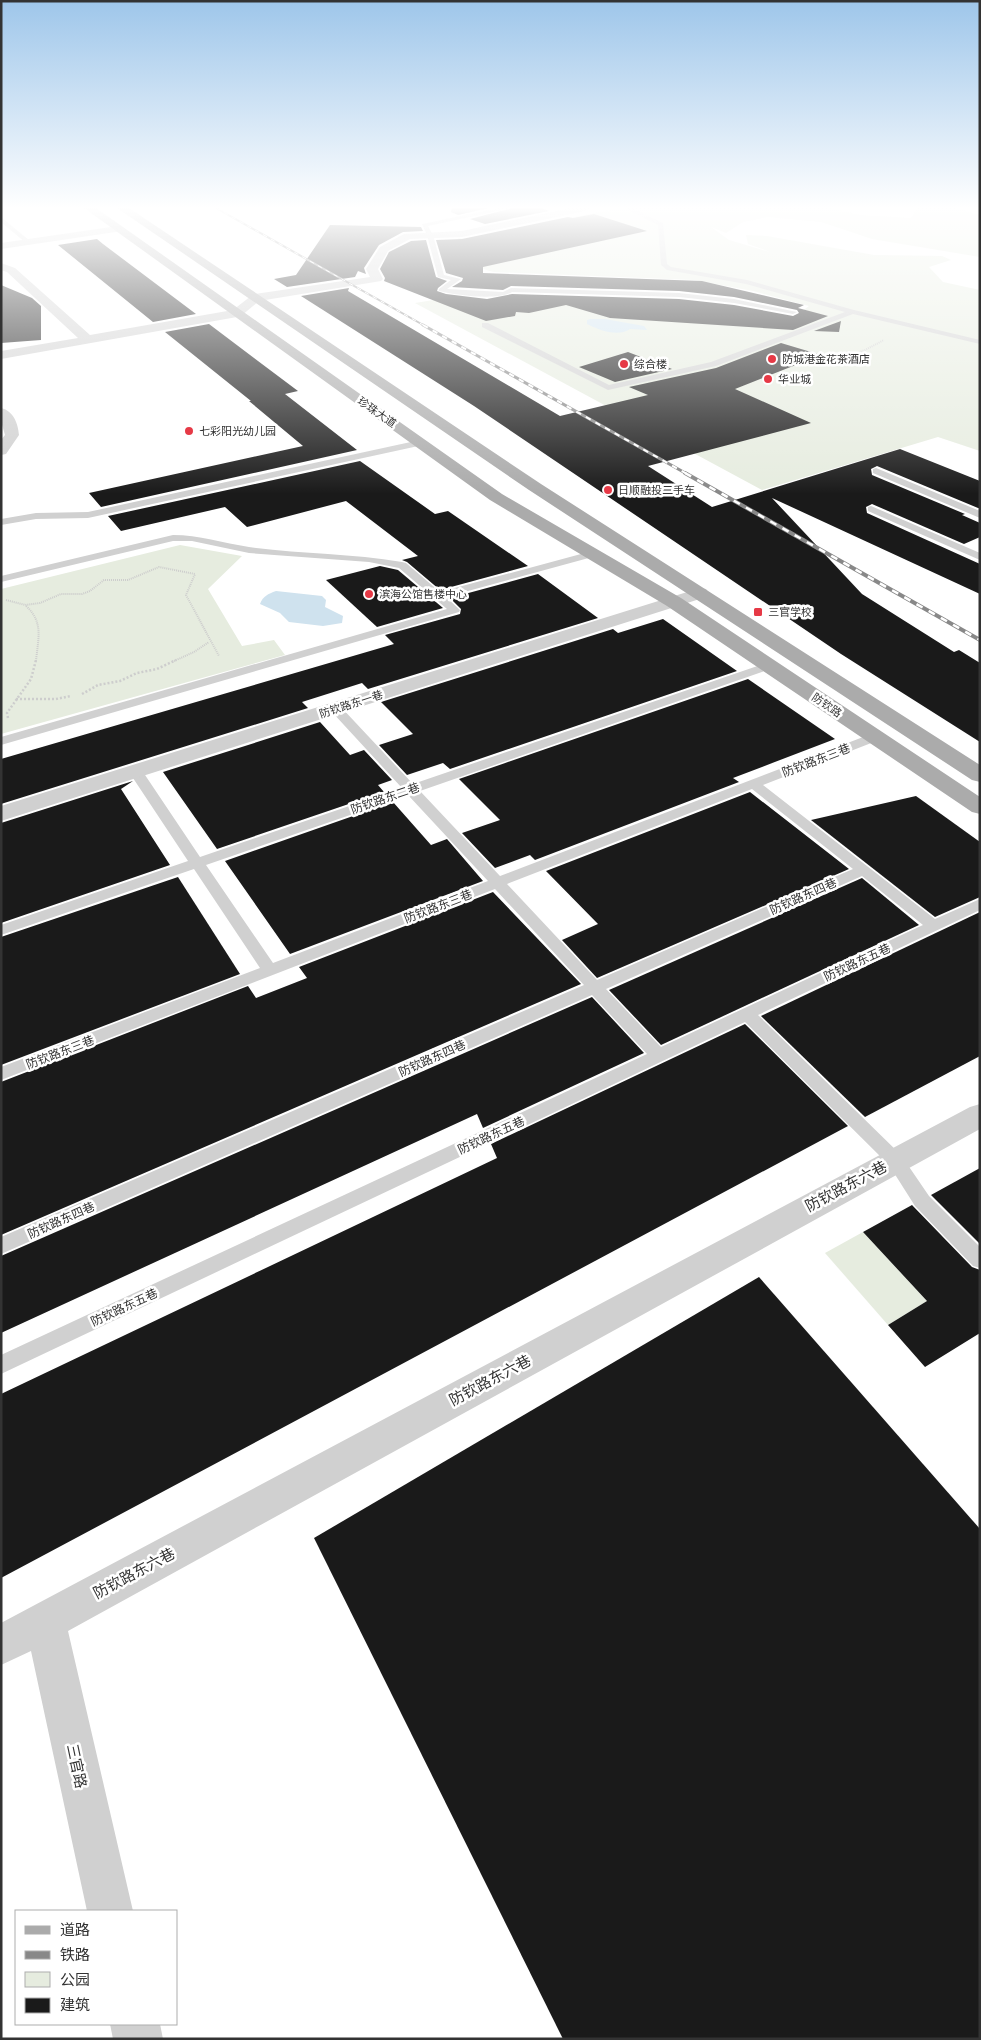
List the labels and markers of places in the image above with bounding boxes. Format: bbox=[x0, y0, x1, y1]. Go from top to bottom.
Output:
place label: 防城港金花茶酒店 bbox=[782, 352, 870, 366]
marker: 防城港金花茶酒店 bbox=[766, 353, 778, 365]
place label: 综合楼 bbox=[634, 357, 667, 371]
marker: 综合楼 bbox=[618, 358, 630, 370]
place label: 华业城 bbox=[778, 372, 811, 386]
marker: 华业城 bbox=[762, 373, 774, 385]
place label: 七彩阳光幼儿园 bbox=[199, 424, 276, 438]
marker: 七彩阳光幼儿园 bbox=[183, 425, 195, 437]
place label: 日顺融投二手车 bbox=[618, 483, 695, 497]
marker: 日顺融投二手车 bbox=[602, 484, 614, 496]
place label: 滨海公馆售楼中心 bbox=[379, 587, 467, 601]
marker: 滨海公馆售楼中心 bbox=[363, 588, 375, 600]
place label: 三官学校 bbox=[768, 605, 812, 619]
marker: 三官学校 bbox=[752, 606, 764, 618]

